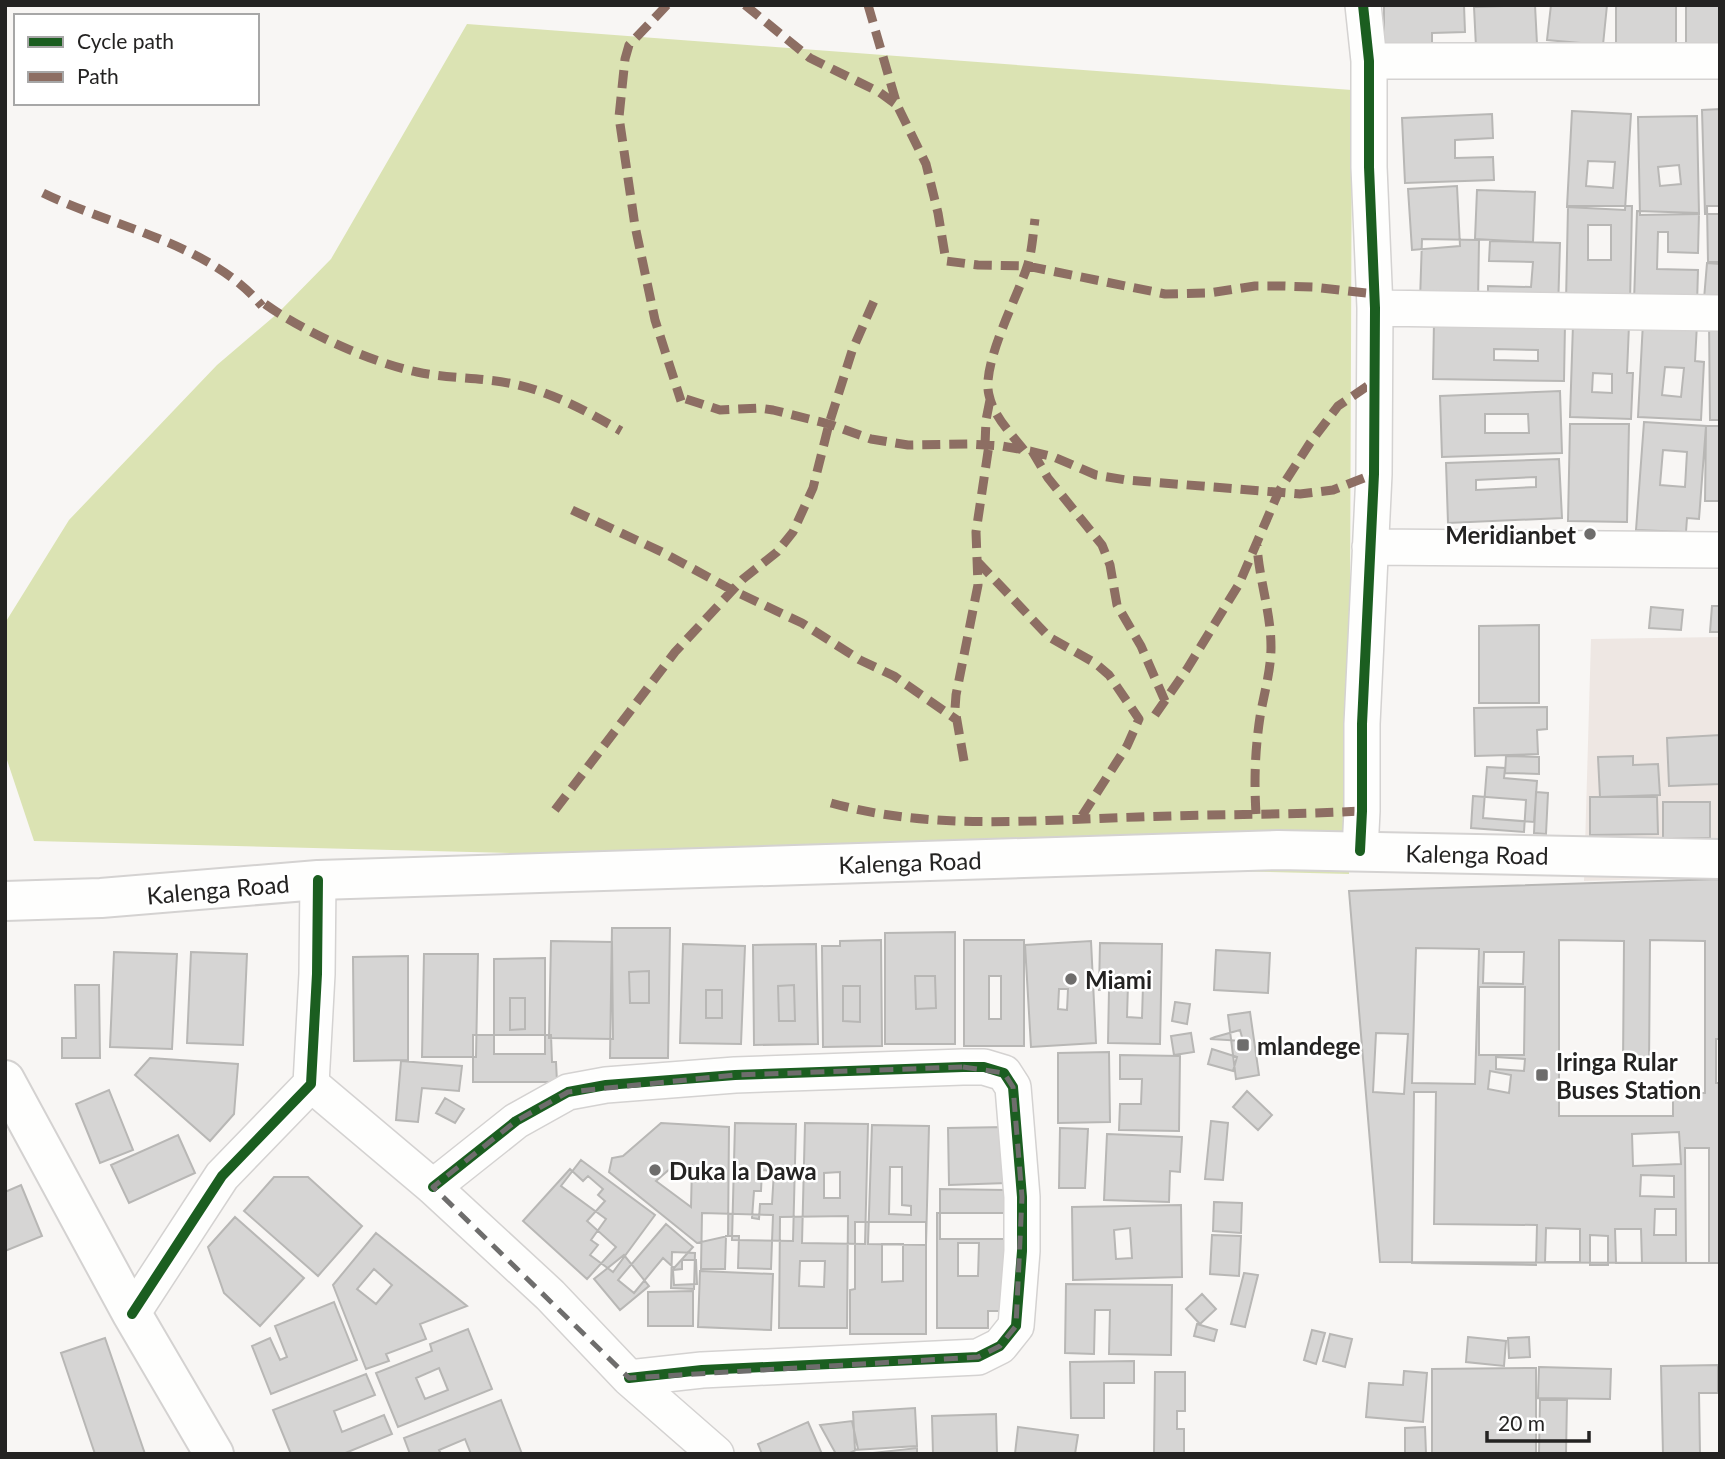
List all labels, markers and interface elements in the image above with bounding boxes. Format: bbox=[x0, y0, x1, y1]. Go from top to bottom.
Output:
legend bbox=[14, 14, 259, 105]
text: Cycle path bbox=[77, 28, 174, 53]
text: Path bbox=[77, 63, 119, 88]
place label: Meridianbet bbox=[1445, 520, 1576, 549]
marker: Meridianbet bbox=[1582, 526, 1598, 542]
street label: Kalenga Road bbox=[1405, 838, 1549, 870]
street label: Kalenga Road bbox=[838, 845, 982, 879]
street label: Kalenga Road bbox=[145, 868, 291, 910]
place label: Miami bbox=[1085, 965, 1152, 994]
marker: Miami bbox=[1063, 971, 1079, 987]
place label: mlandege bbox=[1257, 1031, 1361, 1060]
marker: mlandege bbox=[1235, 1037, 1251, 1053]
place label: Iringa Rular Buses Station bbox=[1556, 1047, 1701, 1104]
marker: Iringa Rular Buses Station bbox=[1534, 1067, 1550, 1083]
place label: Duka la Dawa bbox=[669, 1156, 817, 1185]
marker: Duka la Dawa bbox=[647, 1162, 663, 1178]
scale bar bbox=[1487, 1400, 1588, 1444]
text: 20 m bbox=[1498, 1410, 1545, 1435]

